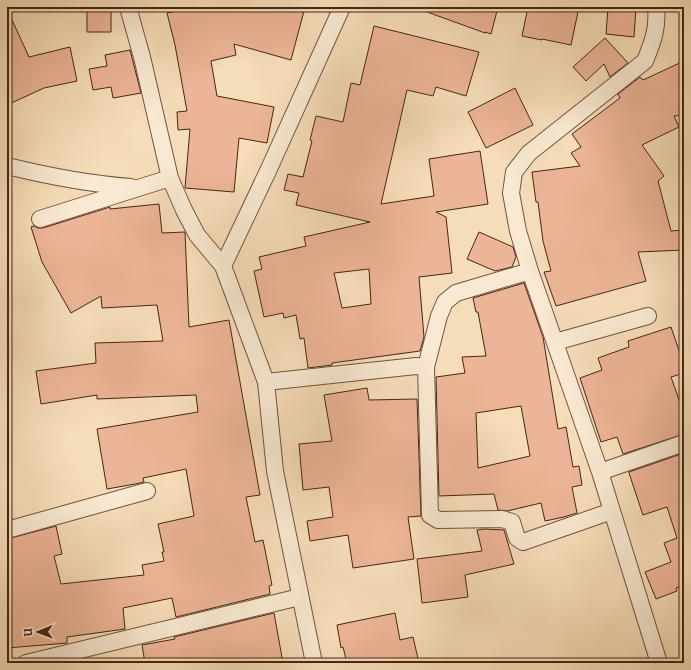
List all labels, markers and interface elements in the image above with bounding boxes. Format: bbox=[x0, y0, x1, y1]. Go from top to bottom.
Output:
north arrow bbox=[18, 612, 58, 652]
text: U bbox=[22, 627, 35, 638]

